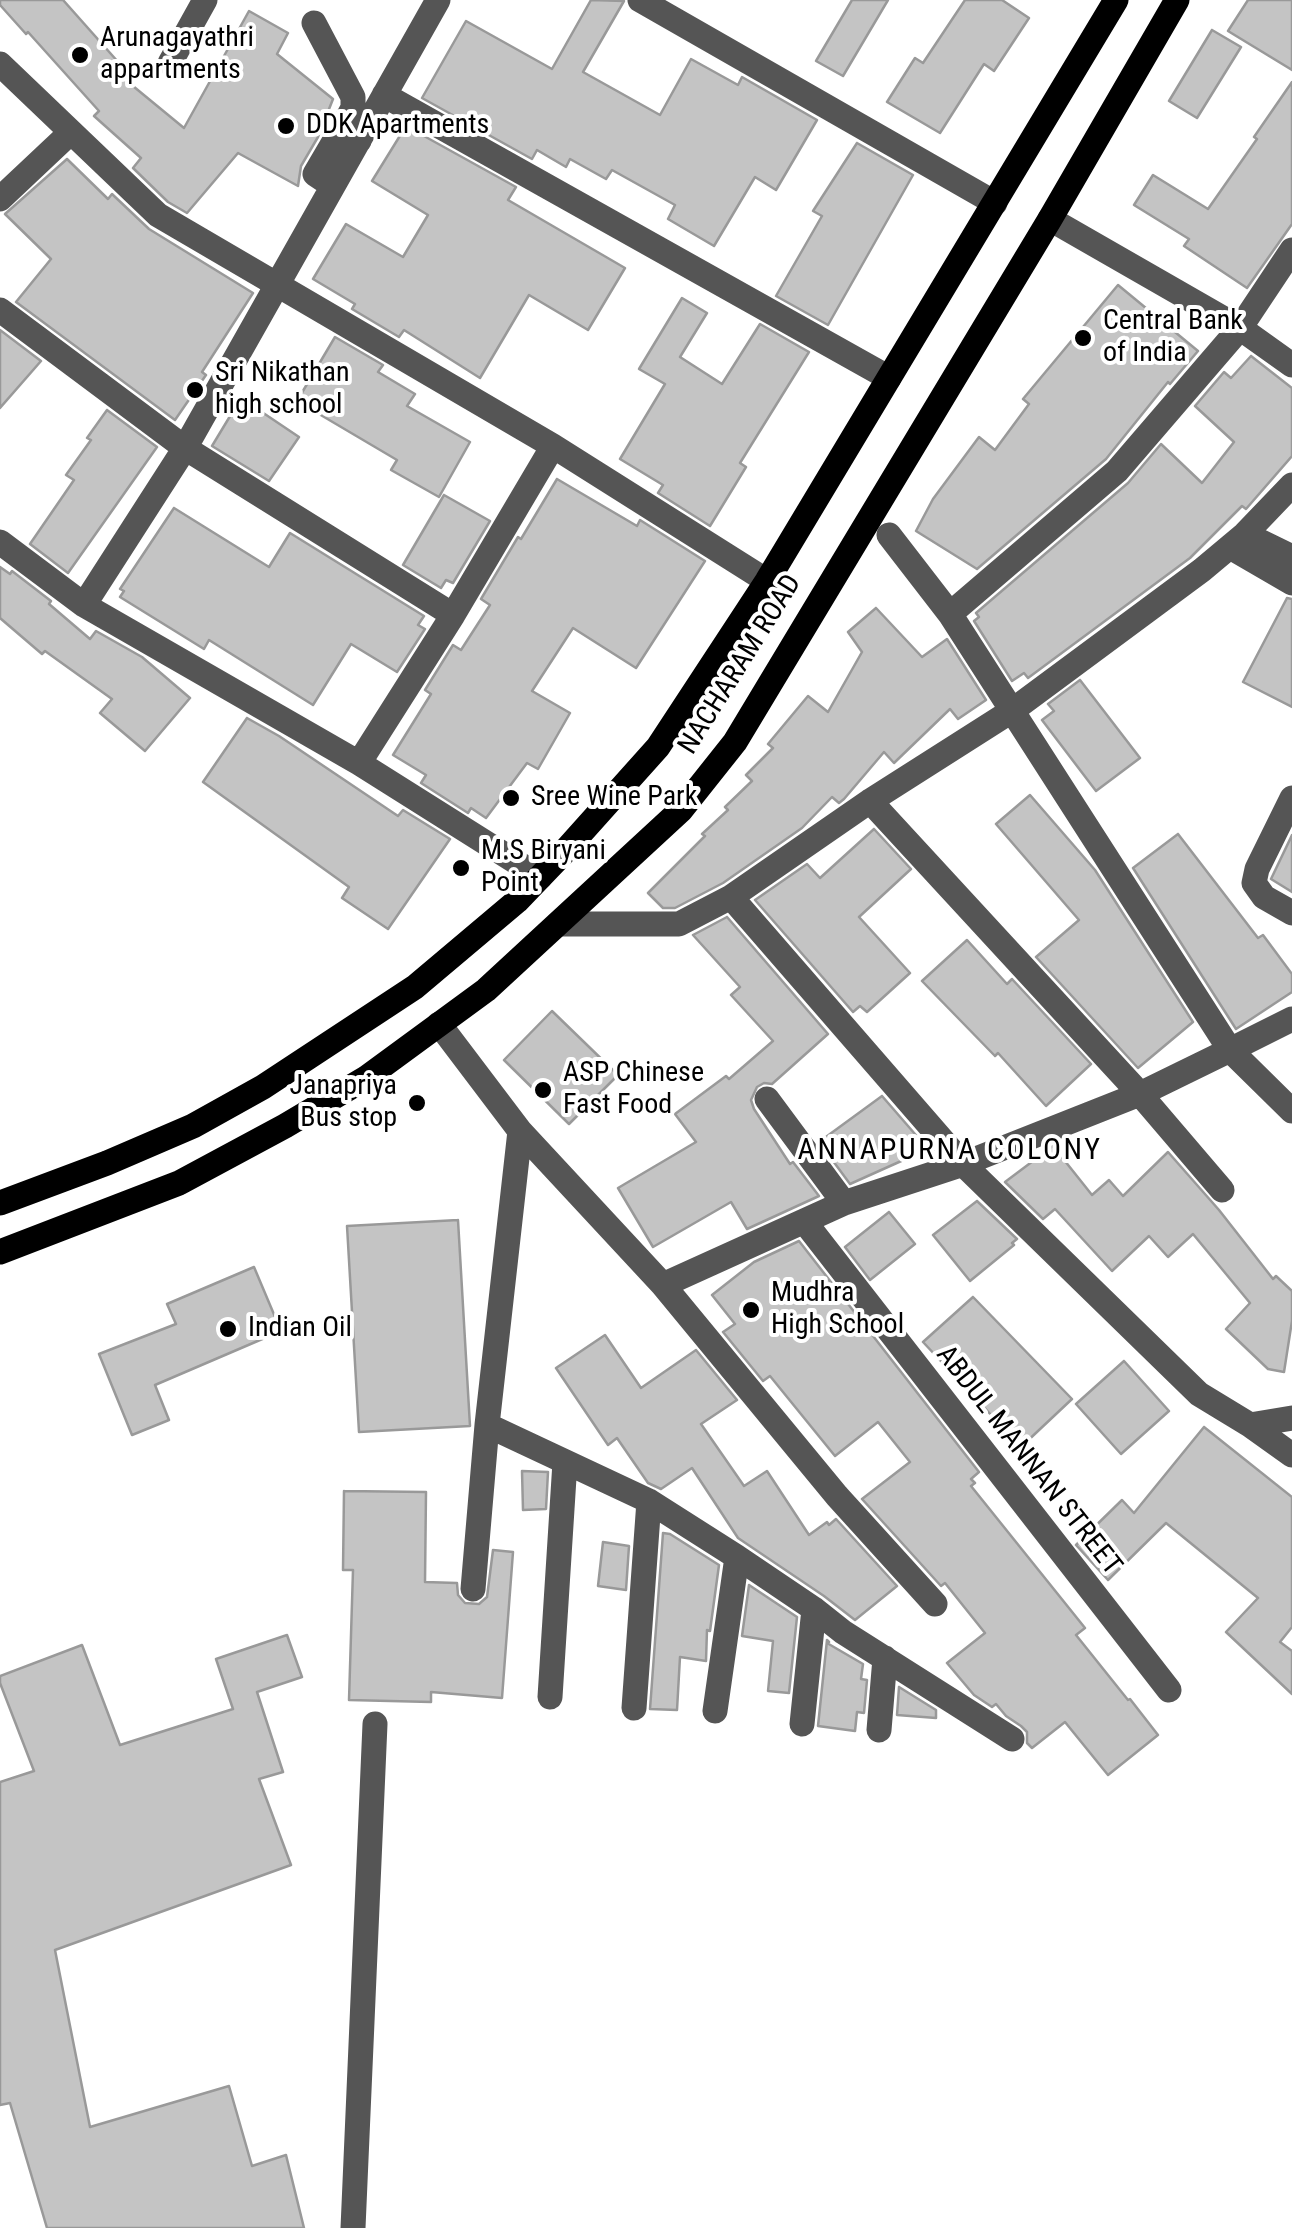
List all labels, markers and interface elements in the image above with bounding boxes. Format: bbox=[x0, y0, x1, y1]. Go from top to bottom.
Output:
place label: Arunagayathri appartments bbox=[100, 22, 254, 88]
marker: Arunagayathri appartments bbox=[69, 44, 91, 66]
place label: DDK Apartments bbox=[306, 109, 489, 143]
marker: DDK Apartments bbox=[275, 115, 297, 137]
place label: Central Bank of India bbox=[1103, 305, 1243, 371]
marker: Central Bank of India bbox=[1072, 327, 1094, 349]
place label: Sri Nikathan high school bbox=[215, 357, 349, 423]
marker: Sri Nikathan high school bbox=[184, 379, 206, 401]
street label: NACHARAM ROAD bbox=[672, 569, 810, 761]
place label: Sree Wine Park bbox=[531, 781, 697, 815]
marker: Sree Wine Park bbox=[500, 787, 522, 809]
place label: M.S Biryani Point bbox=[481, 835, 606, 901]
marker: M.S Biryani Point bbox=[450, 857, 472, 879]
place label: ASP Chinese Fast Food bbox=[563, 1057, 704, 1123]
place label: Janapriya Bus stop bbox=[289, 1070, 397, 1136]
marker: ASP Chinese Fast Food bbox=[532, 1079, 554, 1101]
marker: Janapriya Bus stop bbox=[406, 1092, 428, 1114]
district label: ANNAPURNA COLONY bbox=[798, 1133, 1102, 1169]
place label: Mudhra High School bbox=[771, 1277, 904, 1343]
marker: Mudhra High School bbox=[740, 1299, 762, 1321]
place label: Indian Oil bbox=[248, 1312, 352, 1346]
marker: Indian Oil bbox=[217, 1318, 239, 1340]
street label: ABDUL MANNAN STREET bbox=[928, 1340, 1128, 1582]

